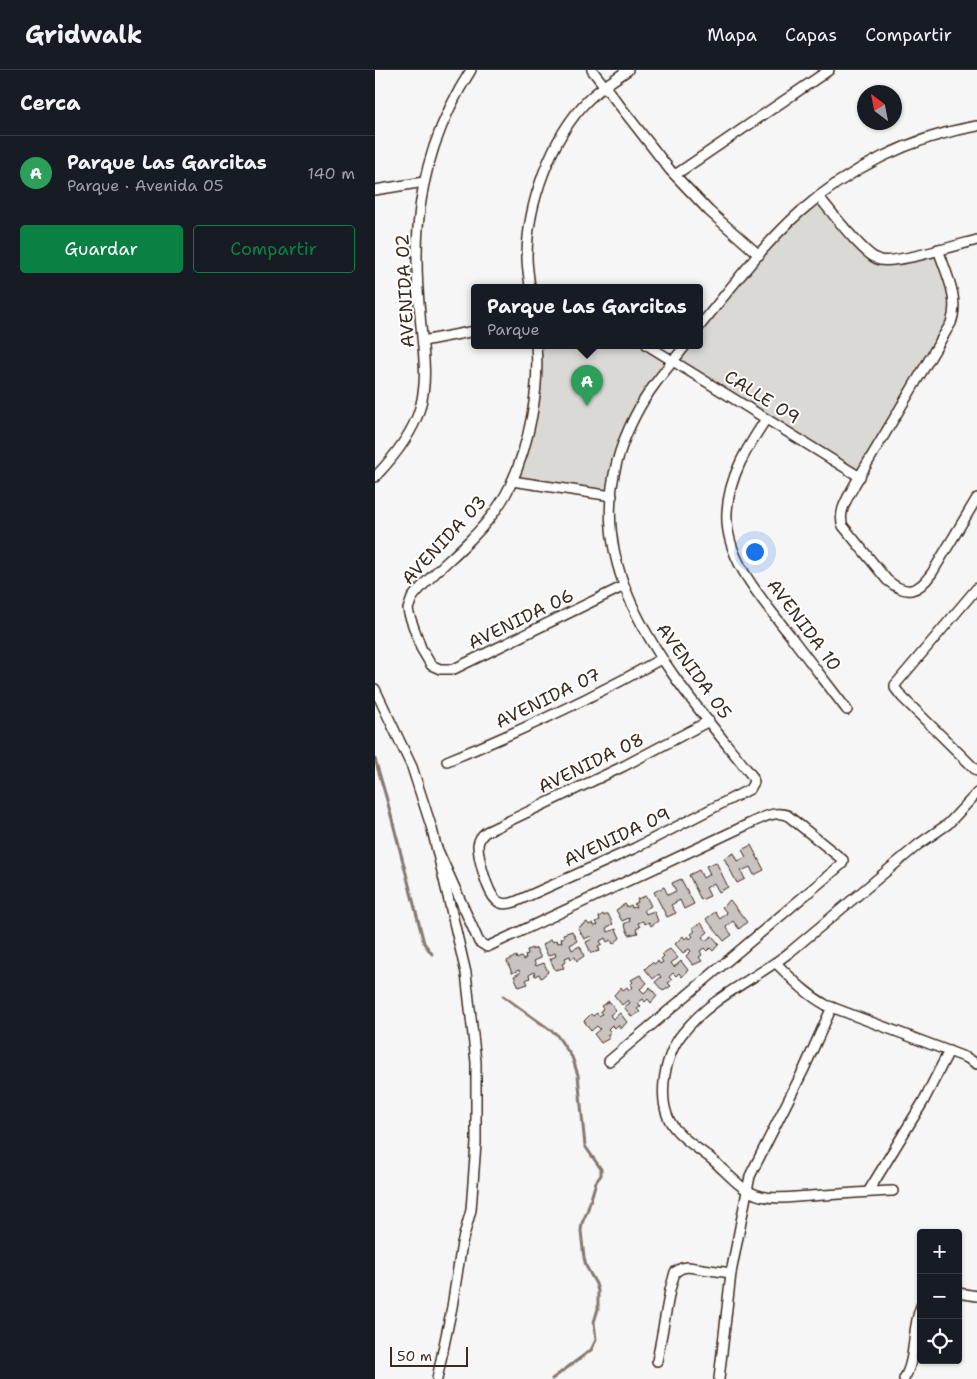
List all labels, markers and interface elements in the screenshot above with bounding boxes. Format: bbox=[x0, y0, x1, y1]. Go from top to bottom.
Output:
text: Gridwalk bbox=[25, 19, 142, 51]
text: Mapa bbox=[707, 23, 757, 47]
text: Capas bbox=[785, 23, 837, 47]
text: Compartir bbox=[865, 23, 952, 47]
north arrow bbox=[857, 85, 902, 130]
text: Cerca bbox=[20, 89, 81, 117]
text: Parque Las Garcitas bbox=[67, 150, 267, 175]
text: A bbox=[30, 163, 42, 184]
text: 140 m bbox=[308, 163, 355, 184]
text: Parque · Avenida 05 bbox=[67, 175, 224, 196]
button: Guardar bbox=[20, 225, 183, 273]
button: Compartir bbox=[193, 225, 355, 273]
street label: AVENIDA 02 bbox=[390, 233, 420, 349]
popup bbox=[471, 284, 703, 349]
text: Parque Las Garcitas bbox=[487, 294, 687, 319]
text: Parque bbox=[487, 319, 539, 340]
street label: CALLE 09 bbox=[720, 364, 804, 430]
pin: A bbox=[571, 365, 603, 406]
street label: AVENIDA 03 bbox=[396, 490, 492, 590]
your location bbox=[742, 539, 768, 565]
street label: AVENIDA 10 bbox=[761, 574, 847, 676]
street label: AVENIDA 06 bbox=[464, 583, 578, 655]
street label: AVENIDA 05 bbox=[651, 618, 737, 724]
street label: AVENIDA 07 bbox=[491, 662, 605, 734]
street label: AVENIDA 08 bbox=[534, 727, 648, 799]
street label: AVENIDA 09 bbox=[560, 802, 674, 872]
map controls bbox=[917, 1229, 962, 1364]
button: + bbox=[917, 1229, 962, 1274]
button: − bbox=[917, 1274, 962, 1319]
button: locate bbox=[917, 1319, 962, 1364]
scale bar bbox=[390, 1344, 467, 1367]
text: 50 m bbox=[397, 1347, 432, 1365]

